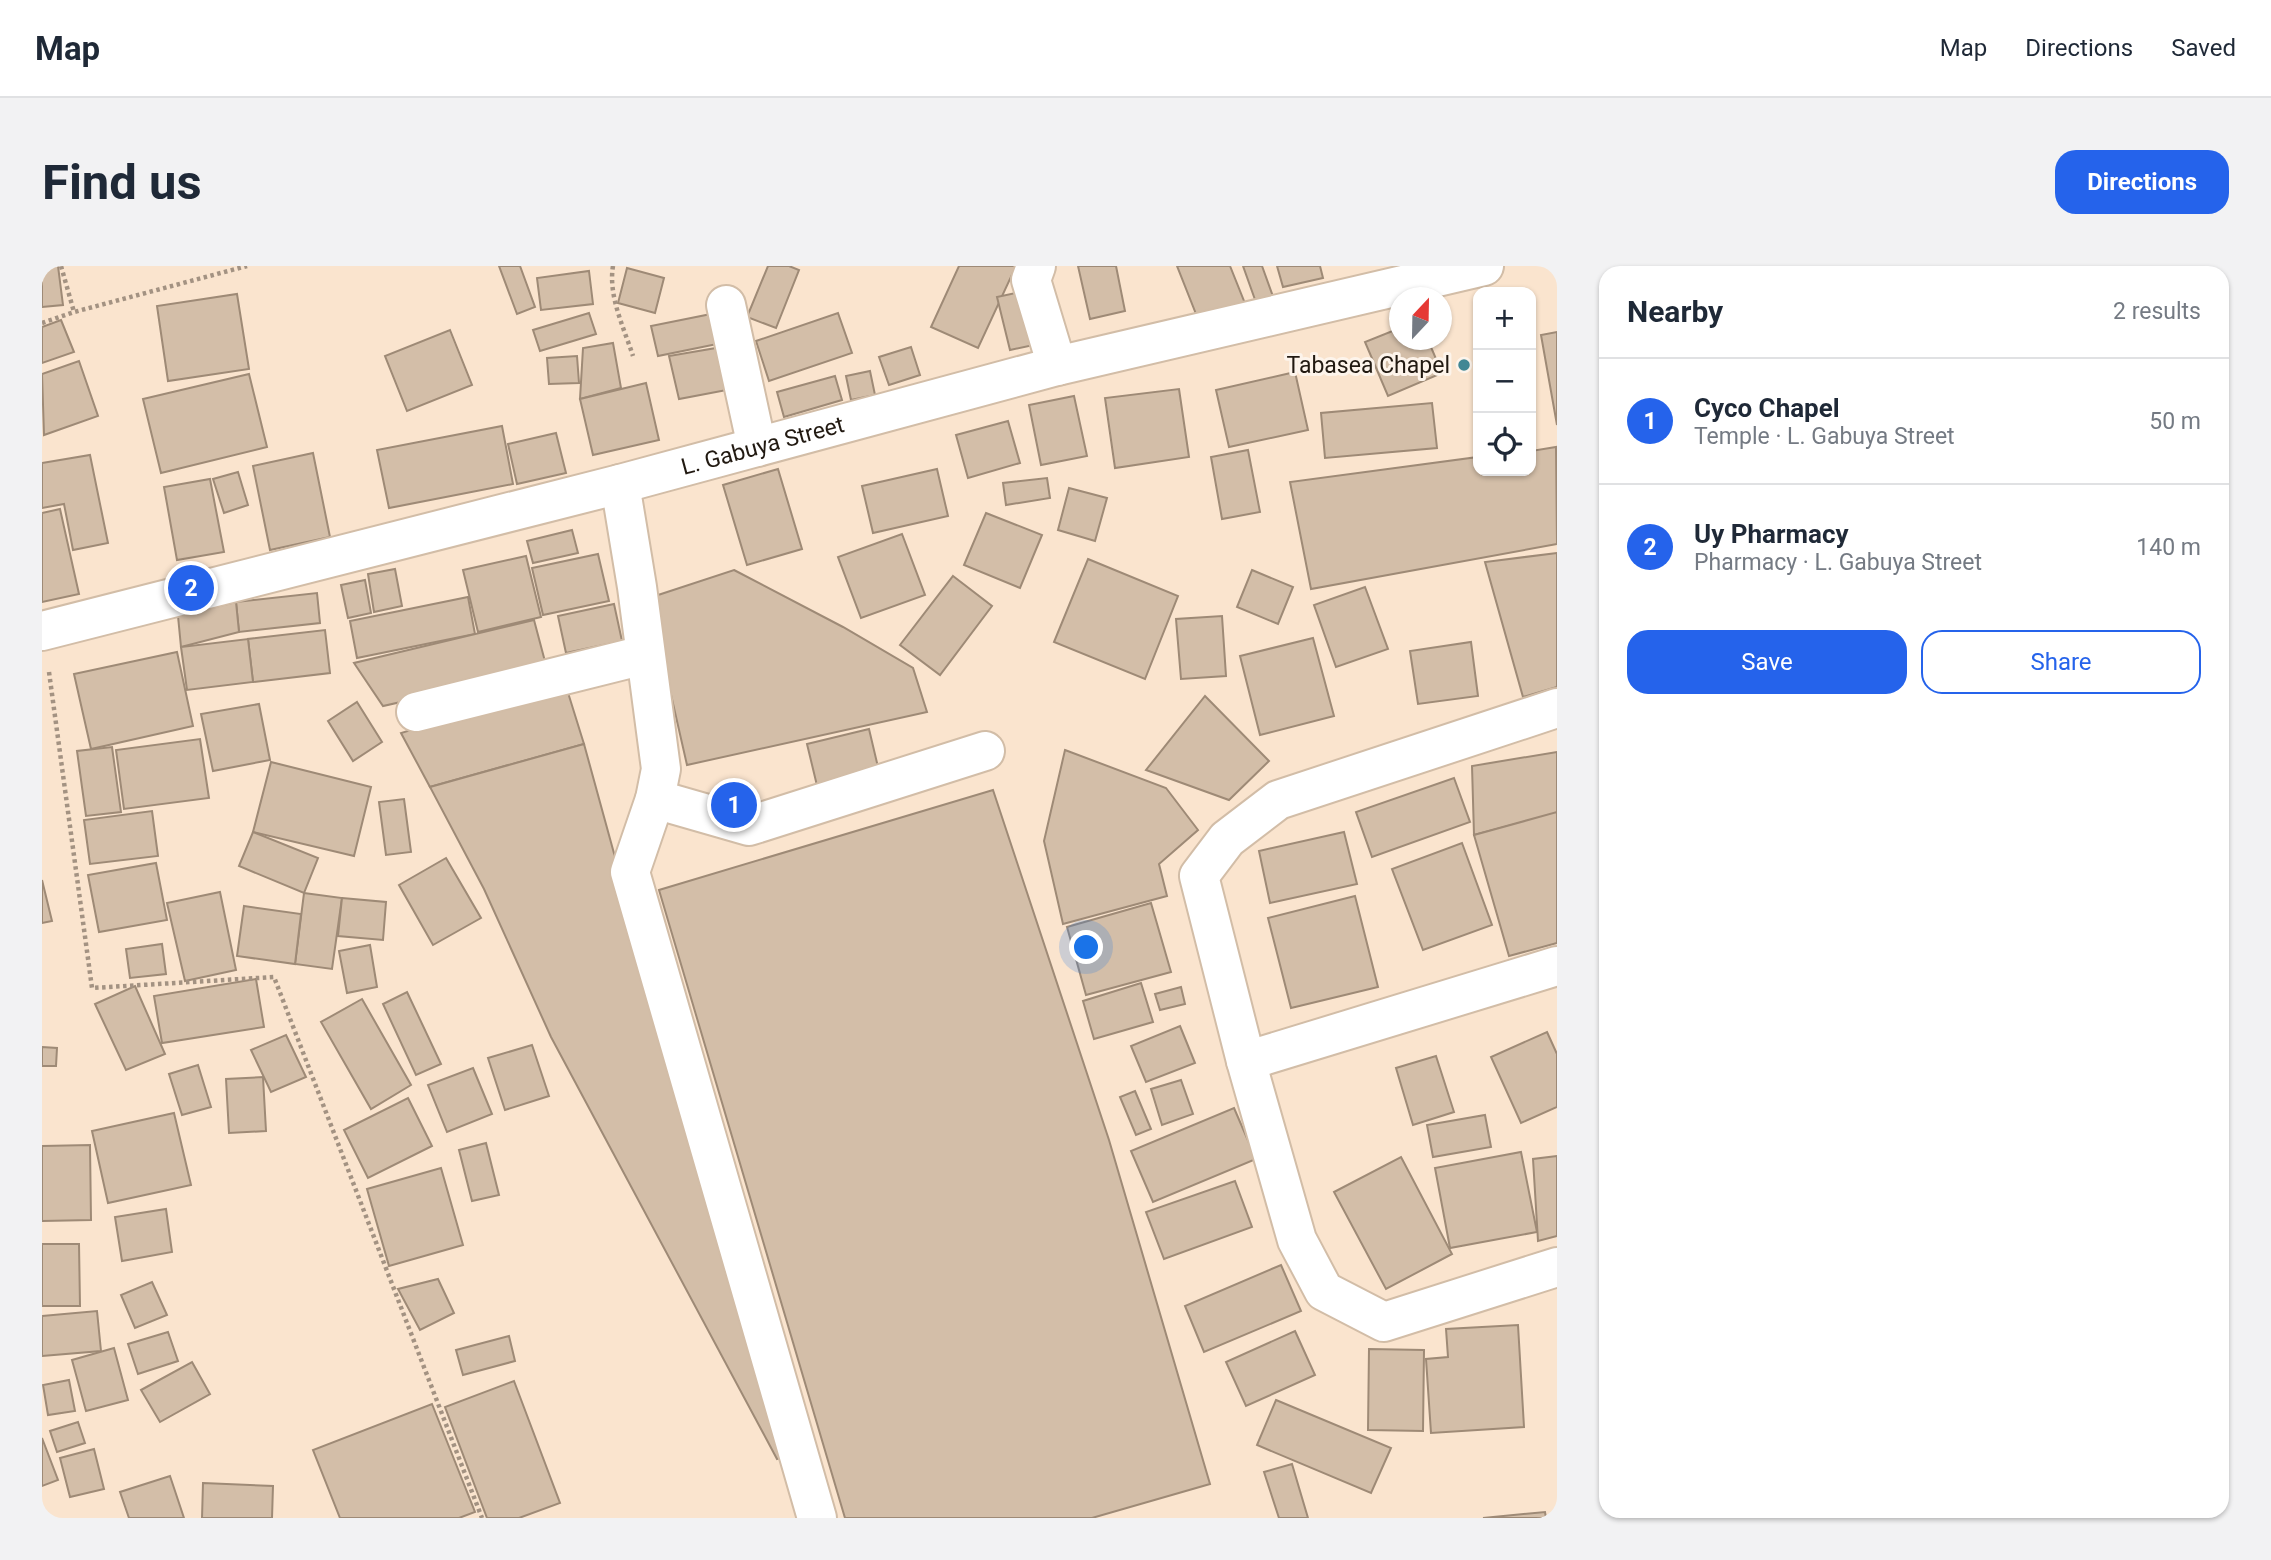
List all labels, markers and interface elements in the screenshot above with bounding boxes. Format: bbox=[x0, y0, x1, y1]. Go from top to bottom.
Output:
text: Map bbox=[35, 29, 100, 68]
text: Map bbox=[1940, 34, 1987, 62]
text: Directions bbox=[2025, 34, 2133, 62]
text: Saved bbox=[2171, 34, 2236, 62]
button: Directions bbox=[2055, 150, 2229, 214]
text: Find us bbox=[42, 154, 202, 211]
north arrow bbox=[1389, 287, 1452, 350]
map controls bbox=[1473, 287, 1536, 476]
button: + bbox=[1473, 287, 1536, 350]
text: Nearby bbox=[1627, 294, 1723, 329]
text: 2 results bbox=[2113, 298, 2201, 325]
button: − bbox=[1473, 350, 1536, 413]
place label: Tabasea Chapel bbox=[1286, 352, 1450, 379]
marker: Tabasea Chapel bbox=[1456, 357, 1472, 373]
text: Cyco Chapel bbox=[1694, 393, 1840, 423]
text: 1 bbox=[1643, 408, 1657, 435]
text: 50 m bbox=[2149, 408, 2201, 435]
street label: L. Gabuya Street bbox=[678, 411, 847, 480]
button: locate bbox=[1473, 413, 1536, 476]
text: Temple · L. Gabuya Street bbox=[1694, 423, 1955, 450]
text: Uy Pharmacy bbox=[1694, 519, 1849, 549]
text: 2 bbox=[1643, 534, 1657, 561]
text: 140 m bbox=[2136, 534, 2201, 561]
text: Pharmacy · L. Gabuya Street bbox=[1694, 549, 1982, 576]
pin: 2 bbox=[168, 562, 214, 614]
button: Save bbox=[1627, 630, 1907, 694]
button: Share bbox=[1921, 630, 2201, 694]
pin: 1 bbox=[711, 779, 757, 831]
your location bbox=[1069, 930, 1103, 964]

